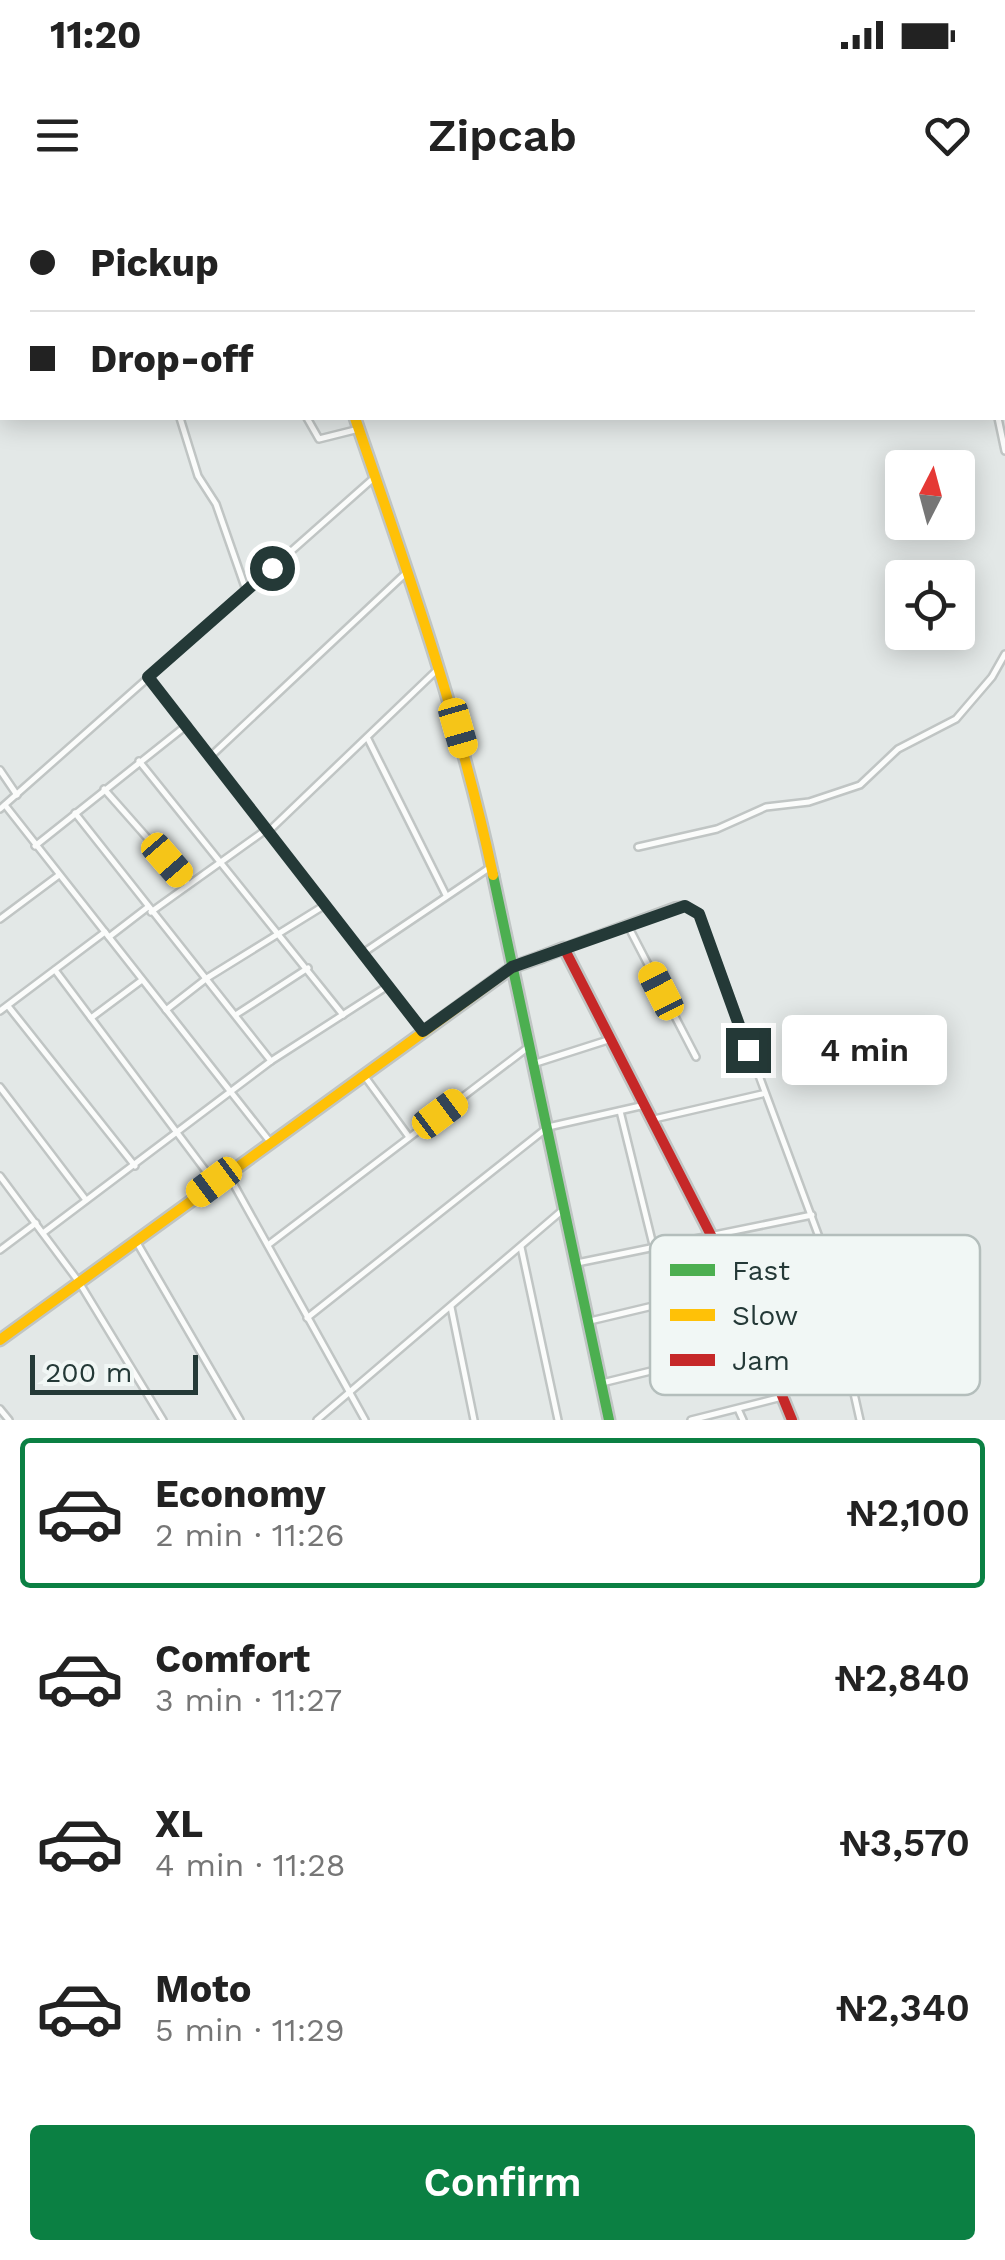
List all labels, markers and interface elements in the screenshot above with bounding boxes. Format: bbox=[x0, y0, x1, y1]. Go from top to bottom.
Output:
text: 11:20 bbox=[50, 13, 141, 57]
icon: menu bbox=[30, 108, 85, 163]
icon: heart bbox=[920, 108, 975, 163]
text: Zipcab bbox=[428, 109, 577, 162]
text: Pickup bbox=[90, 241, 219, 285]
text: Drop-off bbox=[90, 337, 254, 381]
north arrow bbox=[885, 450, 975, 540]
map controls bbox=[885, 450, 975, 650]
route start bbox=[250, 546, 295, 591]
button: locate bbox=[885, 560, 975, 650]
car bbox=[435, 695, 481, 761]
car bbox=[136, 828, 198, 892]
car bbox=[634, 957, 688, 1025]
callout: 4 min bbox=[783, 1015, 948, 1085]
route end bbox=[726, 1028, 771, 1073]
text: 4 min bbox=[820, 1031, 909, 1069]
car bbox=[407, 1084, 473, 1144]
car bbox=[181, 1152, 247, 1212]
legend bbox=[650, 1235, 980, 1395]
text: Fast bbox=[732, 1254, 790, 1287]
text: Slow bbox=[732, 1299, 798, 1332]
text: Jam bbox=[732, 1344, 790, 1377]
scale bar bbox=[30, 1350, 198, 1394]
text: 200 m bbox=[45, 1356, 132, 1389]
icon: car bbox=[35, 1468, 125, 1558]
text: Economy bbox=[155, 1472, 326, 1516]
text: ₦2,100 bbox=[847, 1491, 970, 1535]
text: 2 min · 11:26 bbox=[155, 1516, 344, 1554]
icon: car bbox=[35, 1633, 125, 1723]
text: Comfort bbox=[155, 1637, 310, 1681]
text: ₦2,840 bbox=[835, 1656, 970, 1700]
text: 3 min · 11:27 bbox=[155, 1681, 342, 1719]
icon: car bbox=[35, 1798, 125, 1888]
text: XL bbox=[155, 1802, 203, 1846]
text: ₦3,570 bbox=[840, 1821, 970, 1865]
text: 4 min · 11:28 bbox=[155, 1846, 346, 1884]
icon: car bbox=[35, 1963, 125, 2053]
text: Moto bbox=[155, 1967, 251, 2011]
text: ₦2,340 bbox=[836, 1986, 970, 2030]
text: 5 min · 11:29 bbox=[155, 2011, 345, 2049]
button: Confirm bbox=[30, 2125, 975, 2240]

